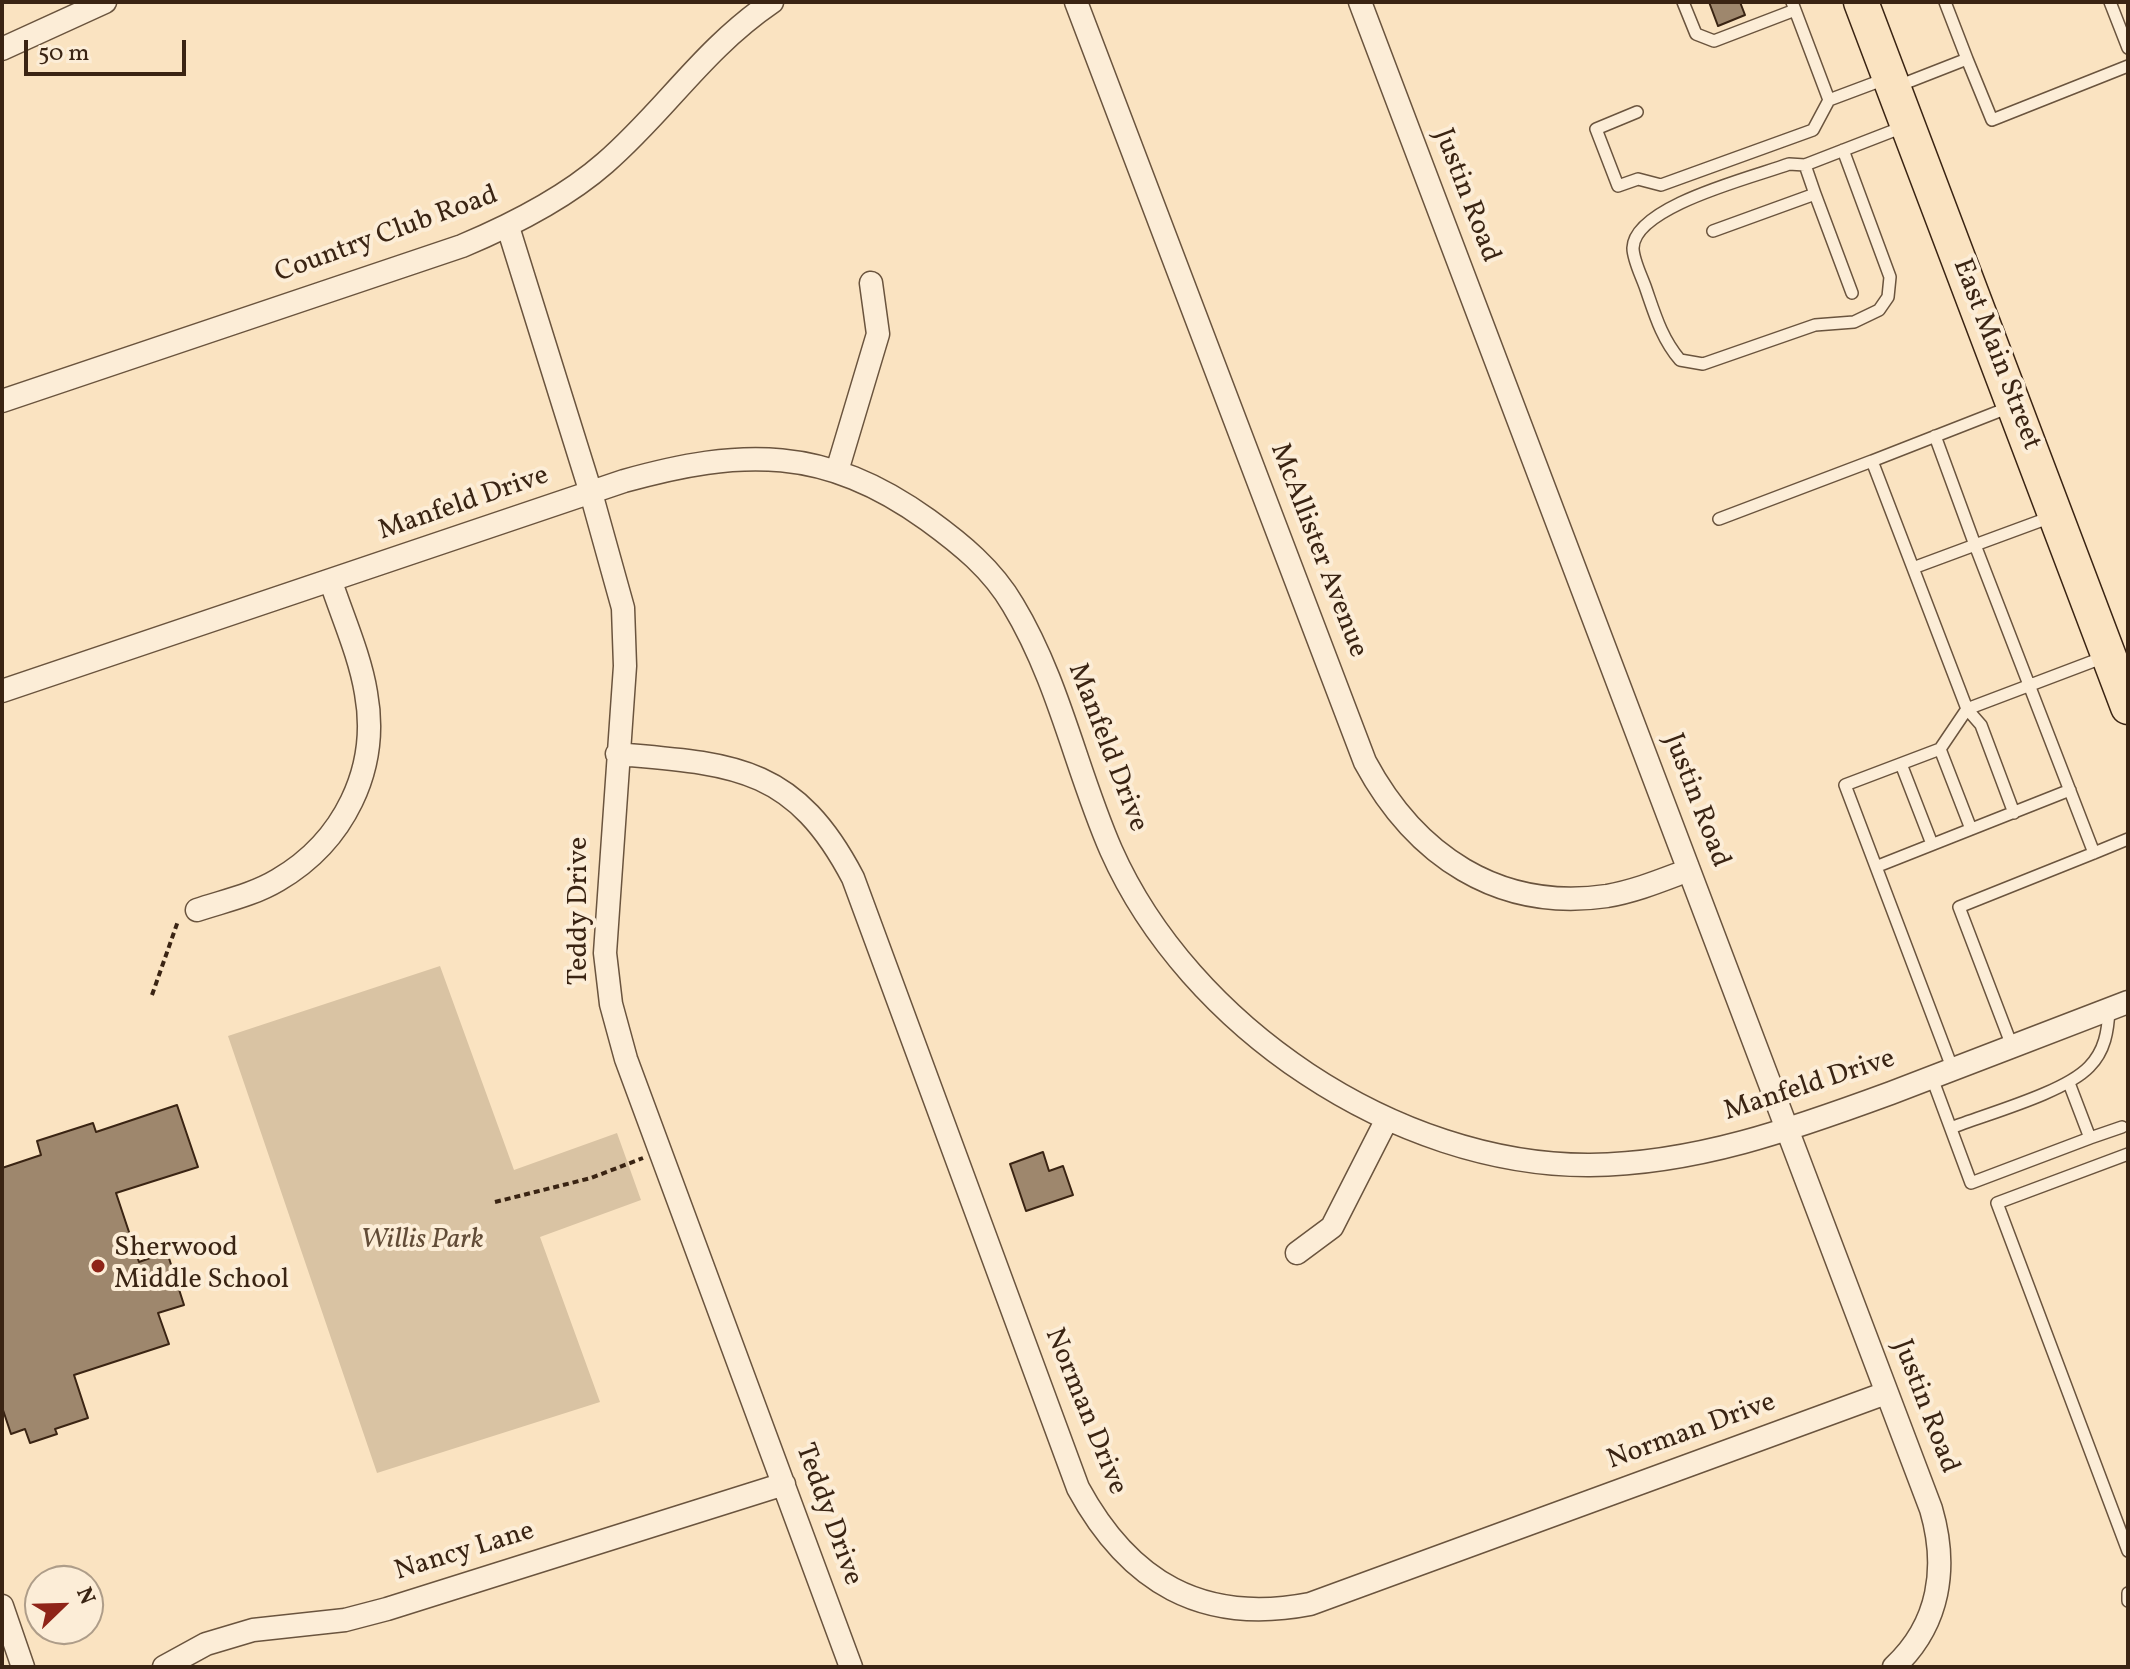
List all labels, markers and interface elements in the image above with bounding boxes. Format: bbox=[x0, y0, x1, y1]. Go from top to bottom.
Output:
scale bar bbox=[28, 24, 190, 74]
text: 50 m bbox=[38, 37, 90, 71]
street label: Justin Road bbox=[1424, 124, 1506, 268]
street label: Country Club Road bbox=[271, 180, 503, 292]
street label: East Main Street bbox=[1943, 255, 2047, 455]
street label: McAllister Avenue bbox=[1261, 439, 1373, 663]
street label: Manfeld Drive bbox=[375, 460, 553, 550]
street label: Manfeld Drive bbox=[1058, 659, 1154, 837]
street label: Justin Road bbox=[1654, 729, 1736, 873]
street label: Teddy Drive bbox=[564, 837, 598, 985]
street label: Manfeld Drive bbox=[1720, 1044, 1900, 1130]
park label: Willis Park bbox=[360, 1225, 484, 1259]
place label: Sherwood Middle School bbox=[114, 1233, 289, 1299]
marker: Sherwood Middle School bbox=[89, 1257, 107, 1275]
street label: Norman Drive bbox=[1035, 1324, 1133, 1500]
street label: Justin Road bbox=[1883, 1335, 1965, 1479]
street label: Norman Drive bbox=[1603, 1387, 1781, 1479]
street label: Teddy Drive bbox=[786, 1440, 868, 1590]
street label: Nancy Lane bbox=[391, 1516, 539, 1590]
north arrow bbox=[24, 1565, 104, 1645]
text: N bbox=[67, 1583, 102, 1610]

